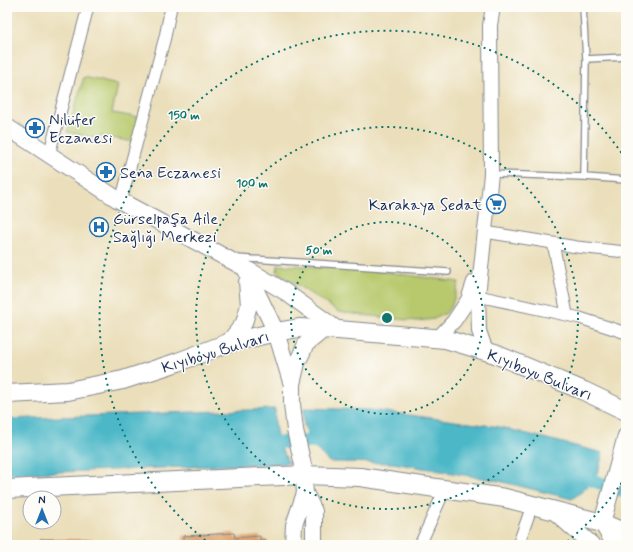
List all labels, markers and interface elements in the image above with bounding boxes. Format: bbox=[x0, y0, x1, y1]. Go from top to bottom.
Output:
text: 150 m bbox=[168, 108, 200, 124]
place label: Nilüfer Eczanesi bbox=[49, 110, 113, 149]
pharmacy icon: Nilüfer Eczanesi bbox=[24, 117, 46, 139]
pharmacy icon: Sena Eczanesi bbox=[95, 161, 117, 183]
place label: Sena Eczanesi bbox=[120, 163, 221, 184]
text: 100 m bbox=[236, 176, 269, 192]
supermarket icon: Karakaya Sedat bbox=[485, 193, 507, 215]
place label: Karakaya Sedat bbox=[369, 195, 483, 216]
place label: Gürselpaşa Aile Sağlığı Merkezi bbox=[113, 209, 218, 248]
hospital icon: Gürselpaşa Aile Sağlığı Merkezi bbox=[88, 216, 110, 238]
text: 50 m bbox=[306, 243, 333, 259]
centre of rings bbox=[380, 311, 394, 325]
street label: Kıyıboyu Bulvarı bbox=[159, 326, 272, 379]
street label: Kıyıboyu Bulvarı bbox=[484, 345, 595, 406]
north arrow bbox=[22, 490, 62, 530]
text: N bbox=[38, 494, 46, 508]

